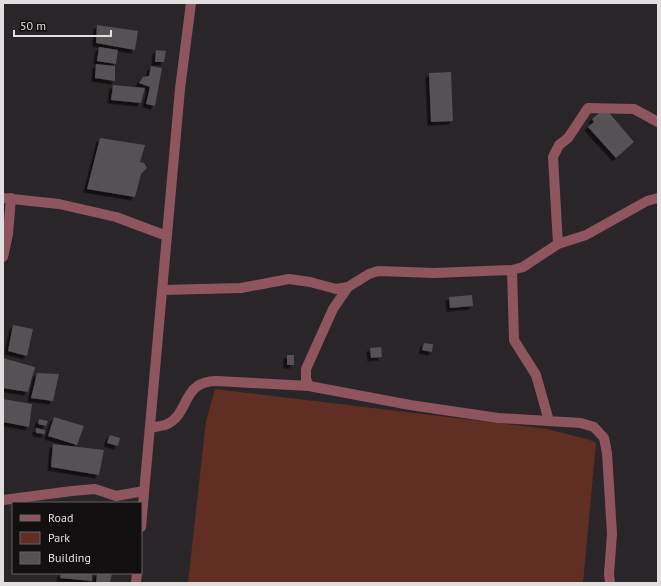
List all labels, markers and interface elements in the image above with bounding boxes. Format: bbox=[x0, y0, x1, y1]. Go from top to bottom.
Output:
scale bar bbox=[14, 12, 111, 38]
text: 50 m bbox=[20, 18, 46, 33]
legend bbox=[12, 502, 142, 574]
text: Road bbox=[48, 510, 73, 525]
text: Park bbox=[48, 530, 70, 545]
text: Building bbox=[48, 550, 91, 565]

